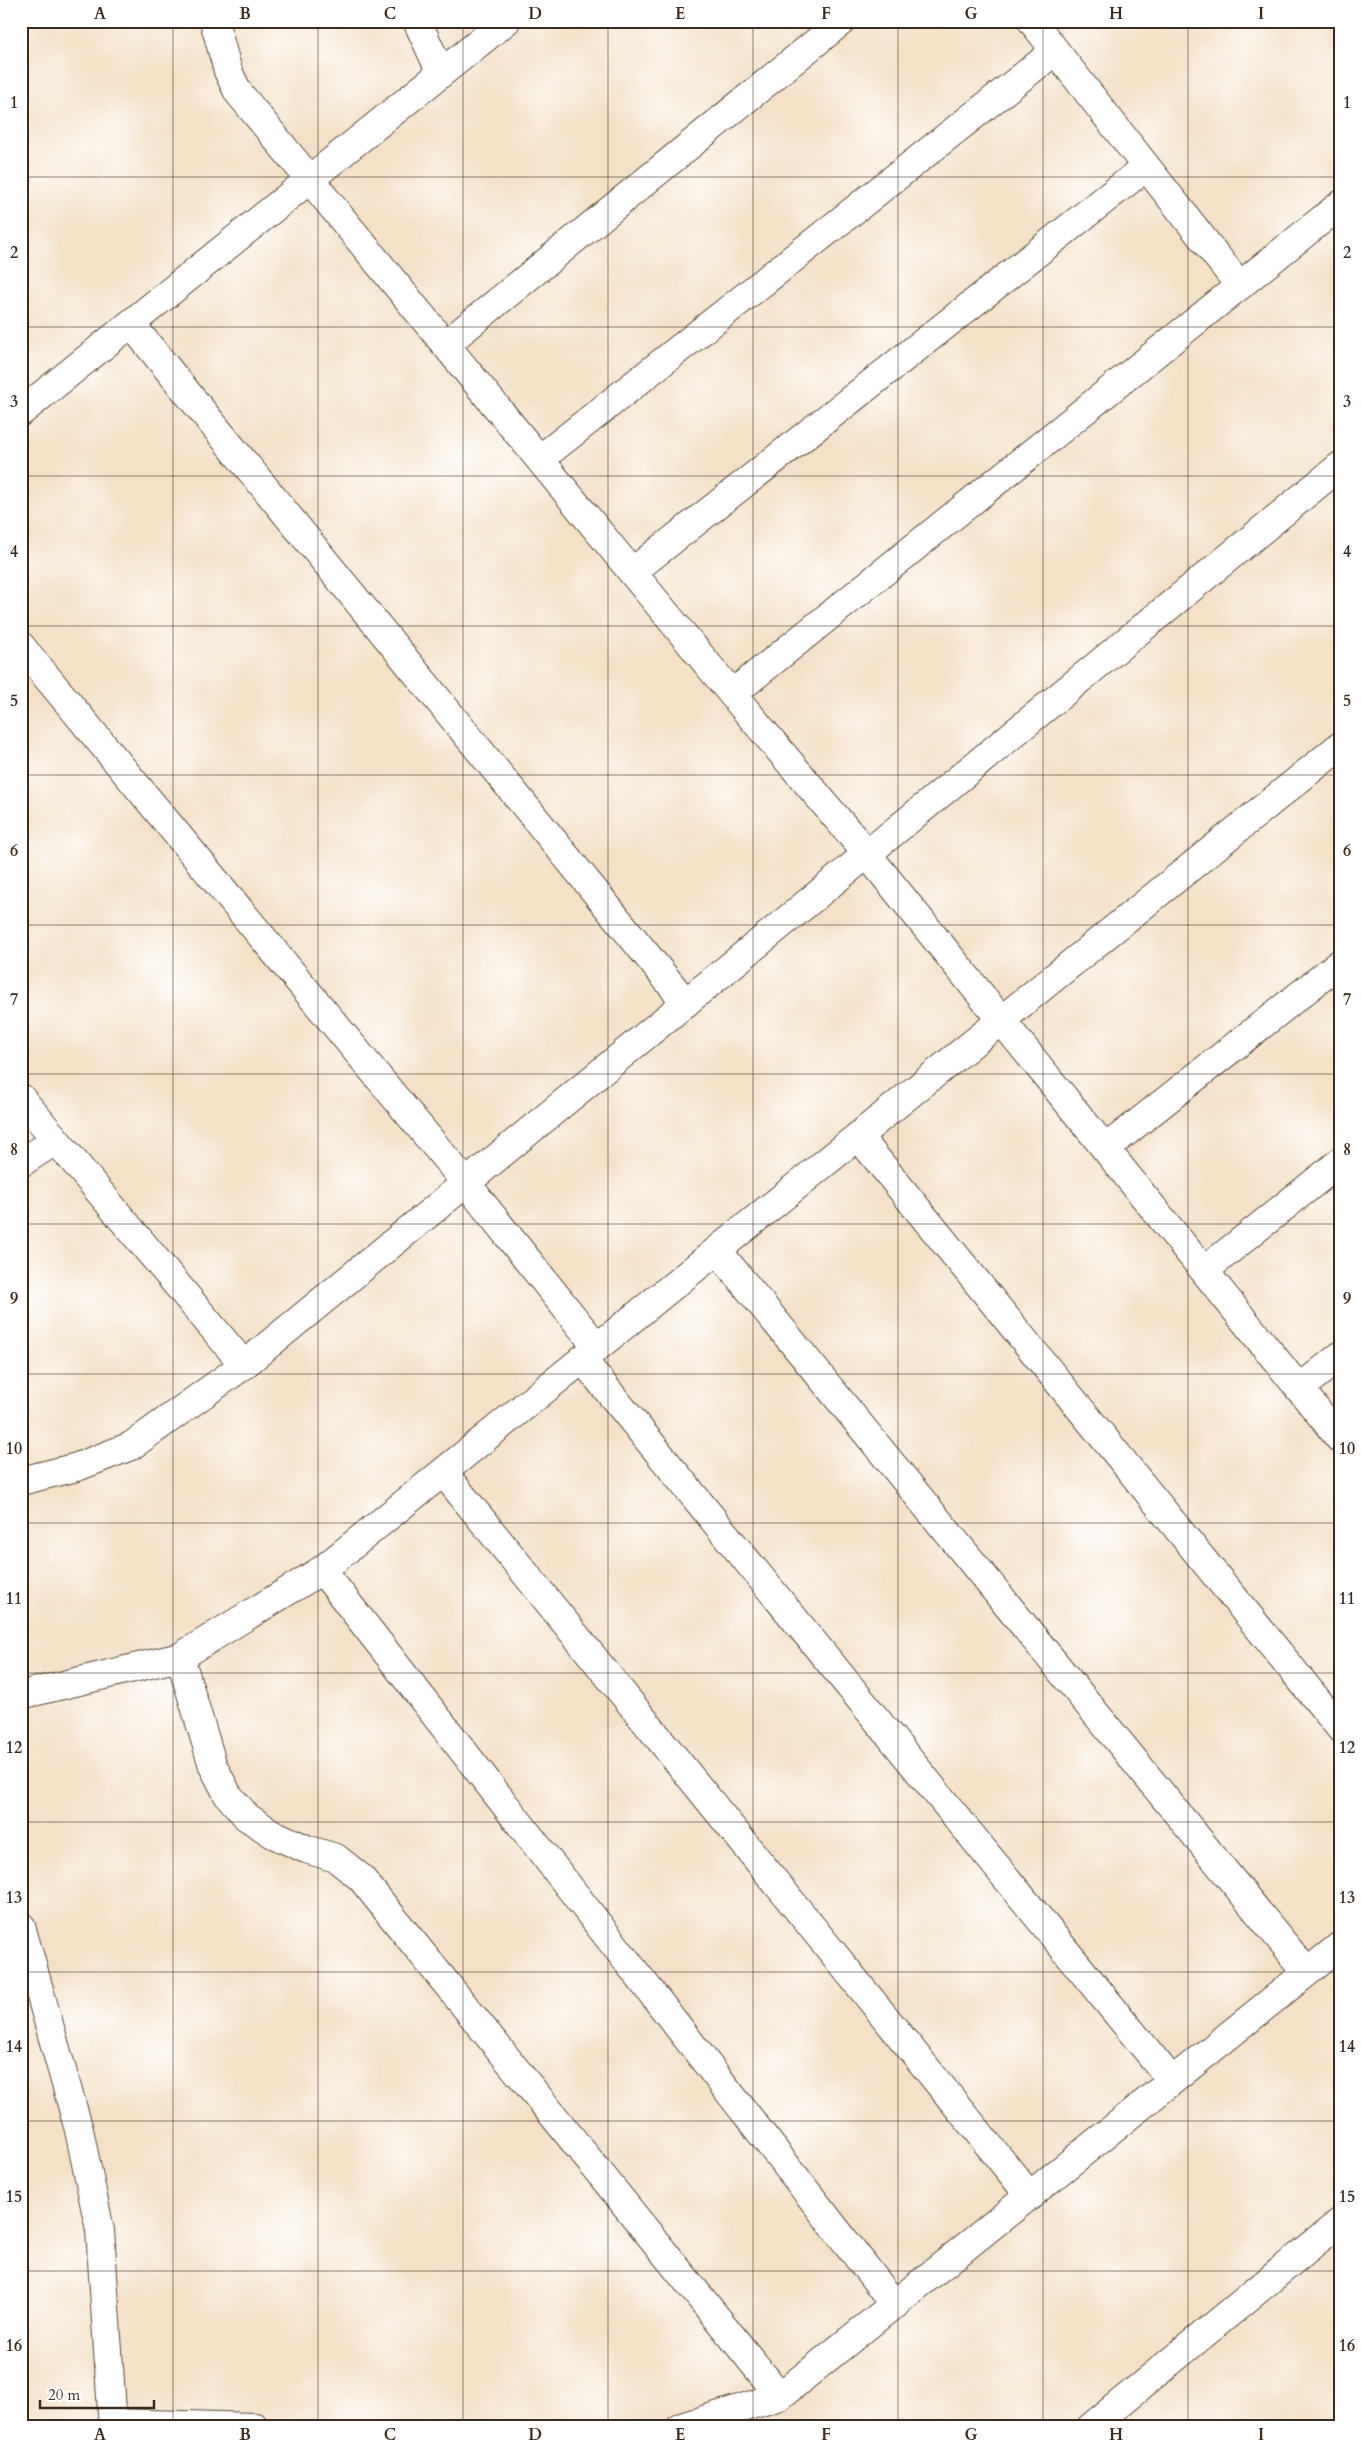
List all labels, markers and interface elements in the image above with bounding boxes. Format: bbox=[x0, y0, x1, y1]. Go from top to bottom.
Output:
text: A bbox=[94, 3, 106, 25]
text: B bbox=[239, 3, 251, 25]
text: C bbox=[384, 3, 396, 25]
text: D bbox=[528, 3, 542, 25]
text: E bbox=[675, 3, 685, 25]
text: F bbox=[821, 3, 831, 25]
text: G bbox=[964, 3, 978, 25]
text: H bbox=[1109, 3, 1123, 25]
text: I bbox=[1258, 3, 1264, 25]
text: 1 bbox=[10, 92, 18, 114]
text: 1 bbox=[1343, 92, 1351, 114]
text: 2 bbox=[10, 242, 18, 264]
text: 2 bbox=[1343, 242, 1351, 264]
text: 3 bbox=[10, 391, 18, 413]
text: 3 bbox=[1343, 391, 1351, 413]
text: 4 bbox=[10, 541, 18, 563]
text: 4 bbox=[1343, 541, 1351, 563]
text: 5 bbox=[10, 690, 18, 712]
text: 5 bbox=[1343, 690, 1351, 712]
text: 6 bbox=[10, 840, 18, 862]
text: 6 bbox=[1343, 840, 1351, 862]
text: 7 bbox=[10, 989, 18, 1011]
text: 7 bbox=[1343, 989, 1351, 1011]
text: 8 bbox=[10, 1139, 18, 1161]
text: 8 bbox=[1343, 1139, 1351, 1161]
text: 9 bbox=[10, 1288, 18, 1310]
text: 9 bbox=[1343, 1288, 1351, 1310]
text: 10 bbox=[6, 1438, 22, 1460]
text: 10 bbox=[1339, 1438, 1355, 1460]
text: 11 bbox=[6, 1588, 22, 1610]
text: 11 bbox=[1339, 1588, 1355, 1610]
text: 12 bbox=[6, 1737, 22, 1759]
text: 12 bbox=[1339, 1737, 1355, 1759]
text: 13 bbox=[6, 1887, 22, 1909]
text: 13 bbox=[1339, 1887, 1355, 1909]
text: 14 bbox=[6, 2036, 22, 2058]
text: 14 bbox=[1339, 2036, 1355, 2058]
text: 15 bbox=[6, 2186, 22, 2208]
text: 15 bbox=[1339, 2186, 1355, 2208]
text: 16 bbox=[6, 2335, 22, 2357]
text: 16 bbox=[1339, 2335, 1355, 2357]
scale bar bbox=[40, 2378, 154, 2410]
text: 20 m bbox=[48, 2385, 80, 2405]
text: A bbox=[94, 2424, 106, 2446]
text: B bbox=[239, 2424, 251, 2446]
text: C bbox=[384, 2424, 396, 2446]
text: D bbox=[528, 2424, 542, 2446]
text: E bbox=[675, 2424, 685, 2446]
text: F bbox=[821, 2424, 831, 2446]
text: G bbox=[964, 2424, 978, 2446]
text: H bbox=[1109, 2424, 1123, 2446]
text: I bbox=[1258, 2424, 1264, 2446]

